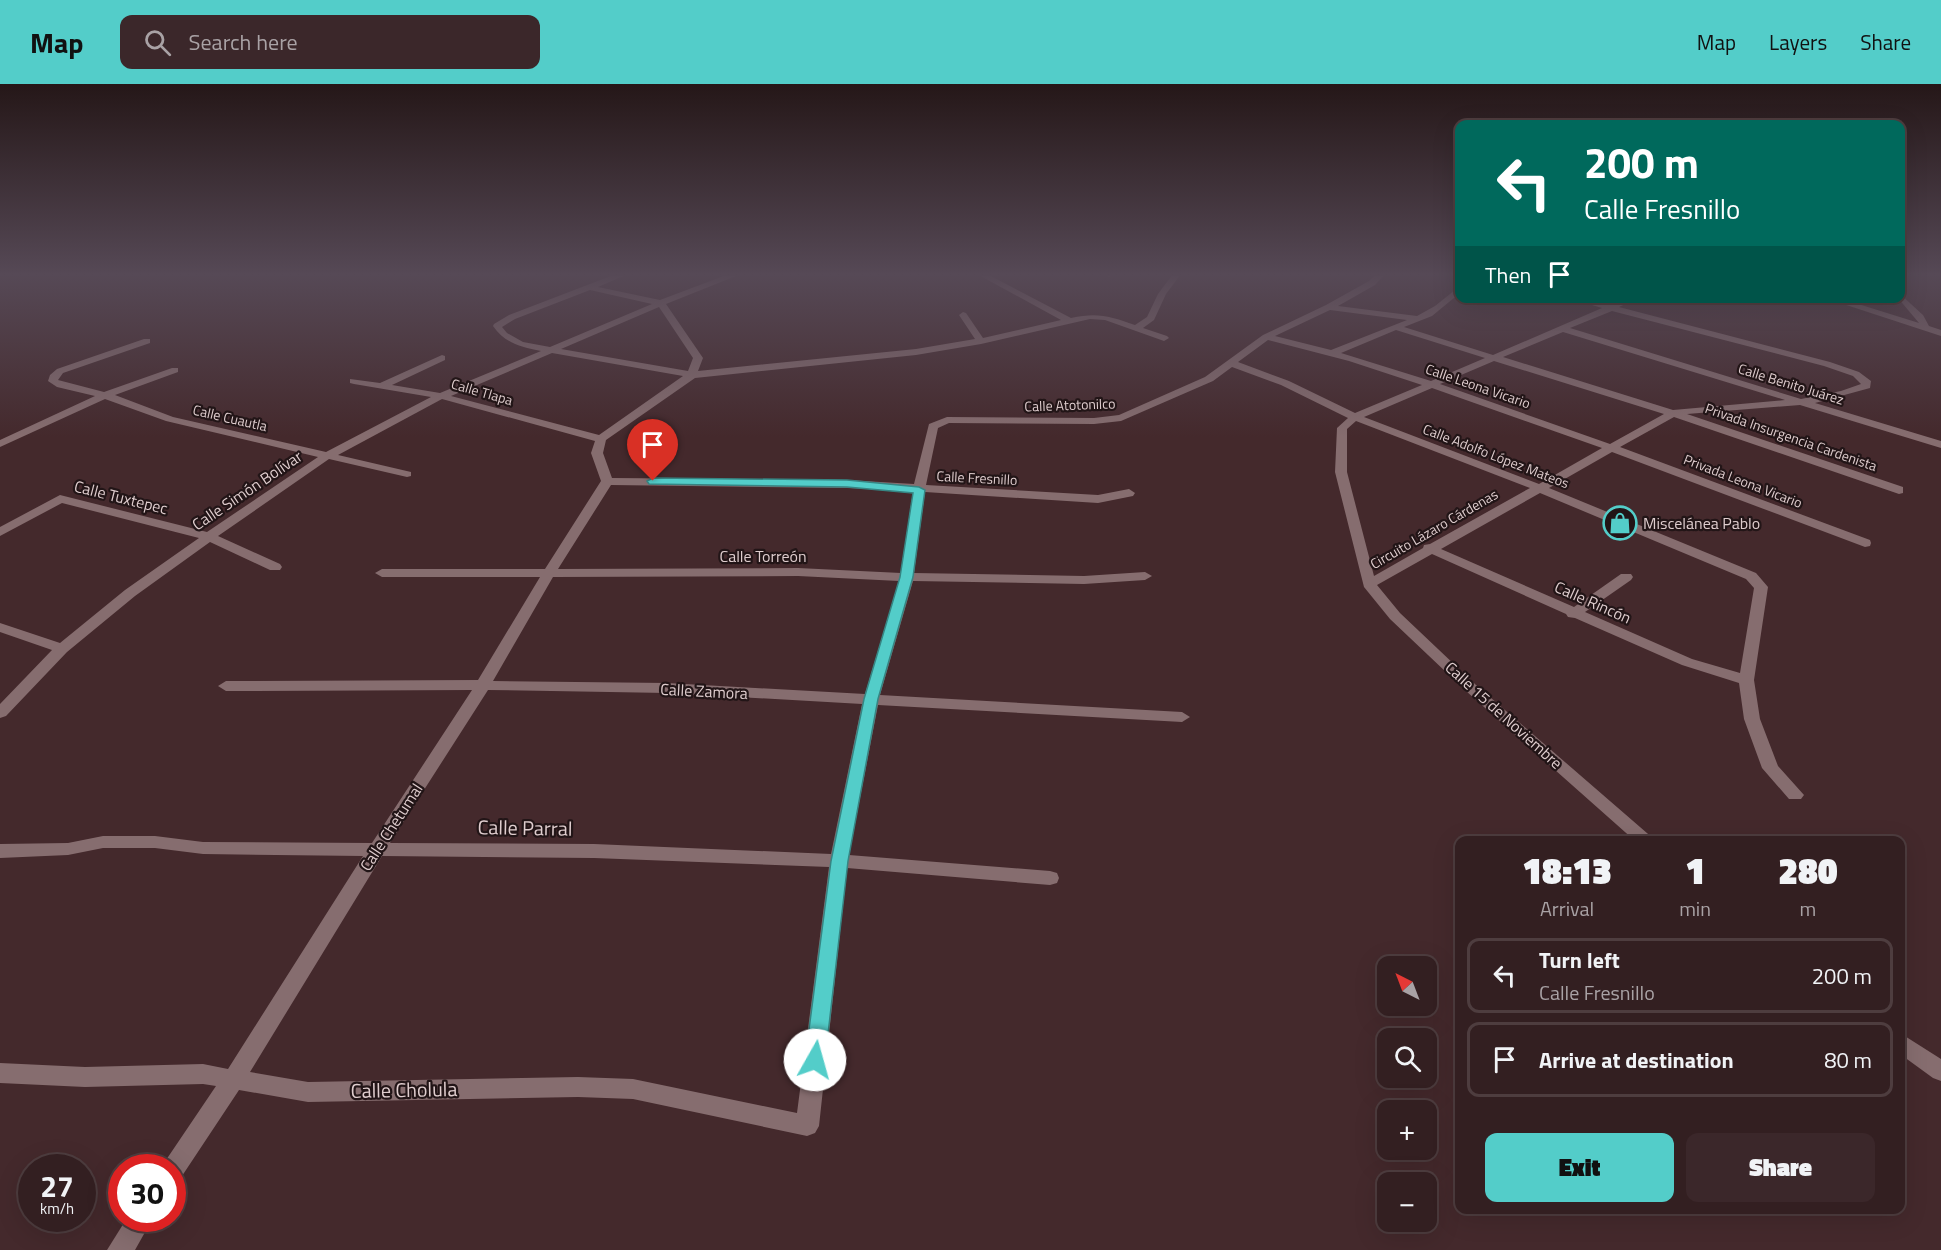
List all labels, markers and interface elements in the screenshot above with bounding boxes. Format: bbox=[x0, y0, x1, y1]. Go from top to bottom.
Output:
search box bbox=[120, 15, 540, 69]
text: Map bbox=[30, 21, 84, 64]
text: Search here bbox=[189, 25, 298, 59]
icon: search bbox=[141, 26, 174, 59]
text: Map bbox=[1697, 26, 1736, 58]
text: Layers bbox=[1769, 26, 1827, 58]
text: Share bbox=[1860, 26, 1911, 58]
text: 200 m bbox=[1584, 130, 1699, 194]
icon: left bbox=[1485, 144, 1563, 222]
text: Calle Fresnillo bbox=[1584, 188, 1740, 229]
text: Then bbox=[1485, 258, 1531, 292]
icon: arrive bbox=[1543, 258, 1576, 291]
street label: Calle Benito Juárez bbox=[1736, 357, 1847, 410]
street label: Calle Leona Vicario bbox=[1423, 358, 1533, 413]
street label: Calle Tlapa bbox=[449, 373, 515, 410]
street label: Calle Atotonilco bbox=[1024, 392, 1116, 417]
street label: Privada Insurgencia Cardenista bbox=[1702, 397, 1880, 476]
street label: Calle Cuautla bbox=[191, 399, 269, 436]
street label: Calle Adolfo López Mateos bbox=[1420, 418, 1572, 493]
pin bbox=[627, 419, 678, 481]
icon: arrive bbox=[636, 428, 669, 461]
street label: Calle Simón Bolívar bbox=[187, 444, 307, 536]
street label: Privada Leona Vicario bbox=[1681, 448, 1806, 513]
street label: Calle Fresnillo bbox=[936, 465, 1018, 490]
street label: Calle Tuxtepec bbox=[72, 474, 170, 520]
street label: Circuito Lázaro Cárdenas bbox=[1366, 483, 1502, 574]
shop icon: Miscelánea Pablo bbox=[1602, 505, 1638, 541]
place label: Miscelánea Pablo bbox=[1643, 511, 1760, 535]
street label: Calle Torreón bbox=[719, 544, 807, 568]
street label: Calle Rincón bbox=[1551, 574, 1635, 630]
street label: Calle 15 de Noviembre bbox=[1440, 656, 1568, 774]
street label: Calle Zamora bbox=[660, 677, 748, 705]
street label: Calle Chetumal bbox=[354, 778, 428, 876]
street label: Calle Parral bbox=[477, 811, 573, 844]
text: 18:13 bbox=[1522, 843, 1612, 898]
text: 1 bbox=[1685, 843, 1705, 898]
text: 280 bbox=[1778, 843, 1838, 898]
text: Arrival bbox=[1540, 893, 1594, 924]
text: min bbox=[1679, 893, 1711, 924]
text: m bbox=[1800, 893, 1816, 924]
text: Turn left bbox=[1539, 943, 1620, 977]
north arrow bbox=[1377, 956, 1437, 1016]
map controls bbox=[1377, 956, 1437, 1232]
icon: left bbox=[1488, 959, 1521, 992]
text: 200 m bbox=[1812, 959, 1872, 993]
text: Calle Fresnillo bbox=[1539, 977, 1655, 1008]
position arrow bbox=[783, 1028, 847, 1092]
button: search bbox=[1377, 1028, 1437, 1088]
icon: arrive bbox=[1488, 1043, 1521, 1076]
text: Arrive at destination bbox=[1539, 1043, 1734, 1077]
text: 80 m bbox=[1824, 1043, 1872, 1077]
street label: Calle Cholula bbox=[350, 1073, 458, 1106]
button: + bbox=[1377, 1100, 1437, 1160]
button: Exit bbox=[1485, 1133, 1674, 1202]
button: Share bbox=[1686, 1133, 1875, 1202]
speed limit sign: 30 bbox=[108, 1154, 186, 1232]
text: 27 bbox=[40, 1163, 74, 1209]
button: − bbox=[1377, 1172, 1437, 1232]
text: km/h bbox=[40, 1197, 74, 1220]

